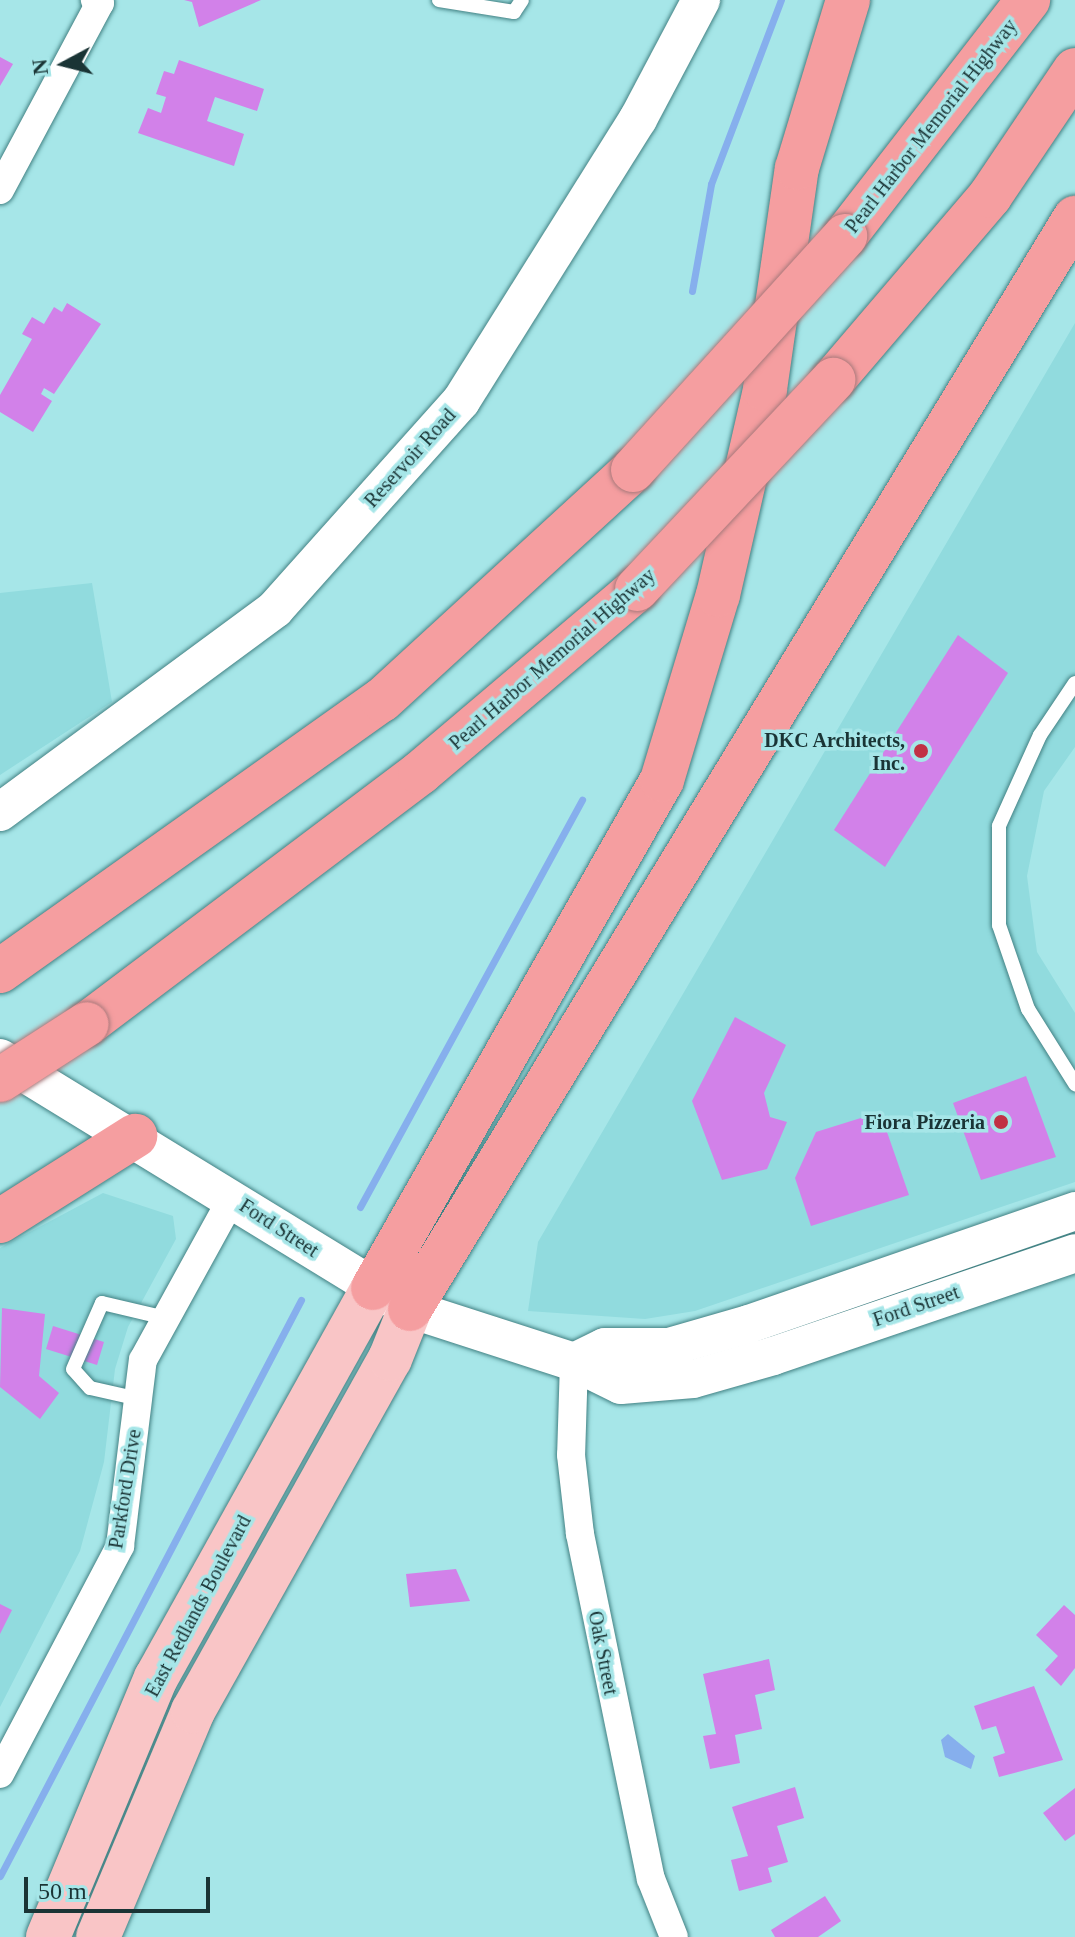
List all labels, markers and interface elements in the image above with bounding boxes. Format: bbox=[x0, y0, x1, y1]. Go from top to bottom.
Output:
street label: Pearl Harbor Memorial Highway bbox=[840, 14, 1022, 238]
north arrow bbox=[24, 24, 104, 104]
text: N bbox=[26, 58, 53, 76]
street label: Reservoir Road bbox=[359, 404, 461, 512]
street label: Pearl Harbor Memorial Highway bbox=[444, 563, 660, 755]
place label: DKC Architects, Inc. bbox=[763, 728, 905, 775]
marker: DKC Architects, Inc. bbox=[912, 742, 930, 760]
place label: Fiora Pizzeria bbox=[865, 1110, 985, 1134]
marker: Fiora Pizzeria bbox=[992, 1113, 1010, 1131]
street label: Ford Street bbox=[235, 1194, 323, 1262]
street label: Ford Street bbox=[870, 1280, 962, 1332]
street label: Parkford Drive bbox=[104, 1428, 146, 1550]
street label: East Redlands Boulevard bbox=[140, 1511, 256, 1701]
street label: Oak Street bbox=[583, 1609, 623, 1697]
scale bar bbox=[28, 1861, 214, 1911]
text: 50 m bbox=[38, 1878, 87, 1904]

